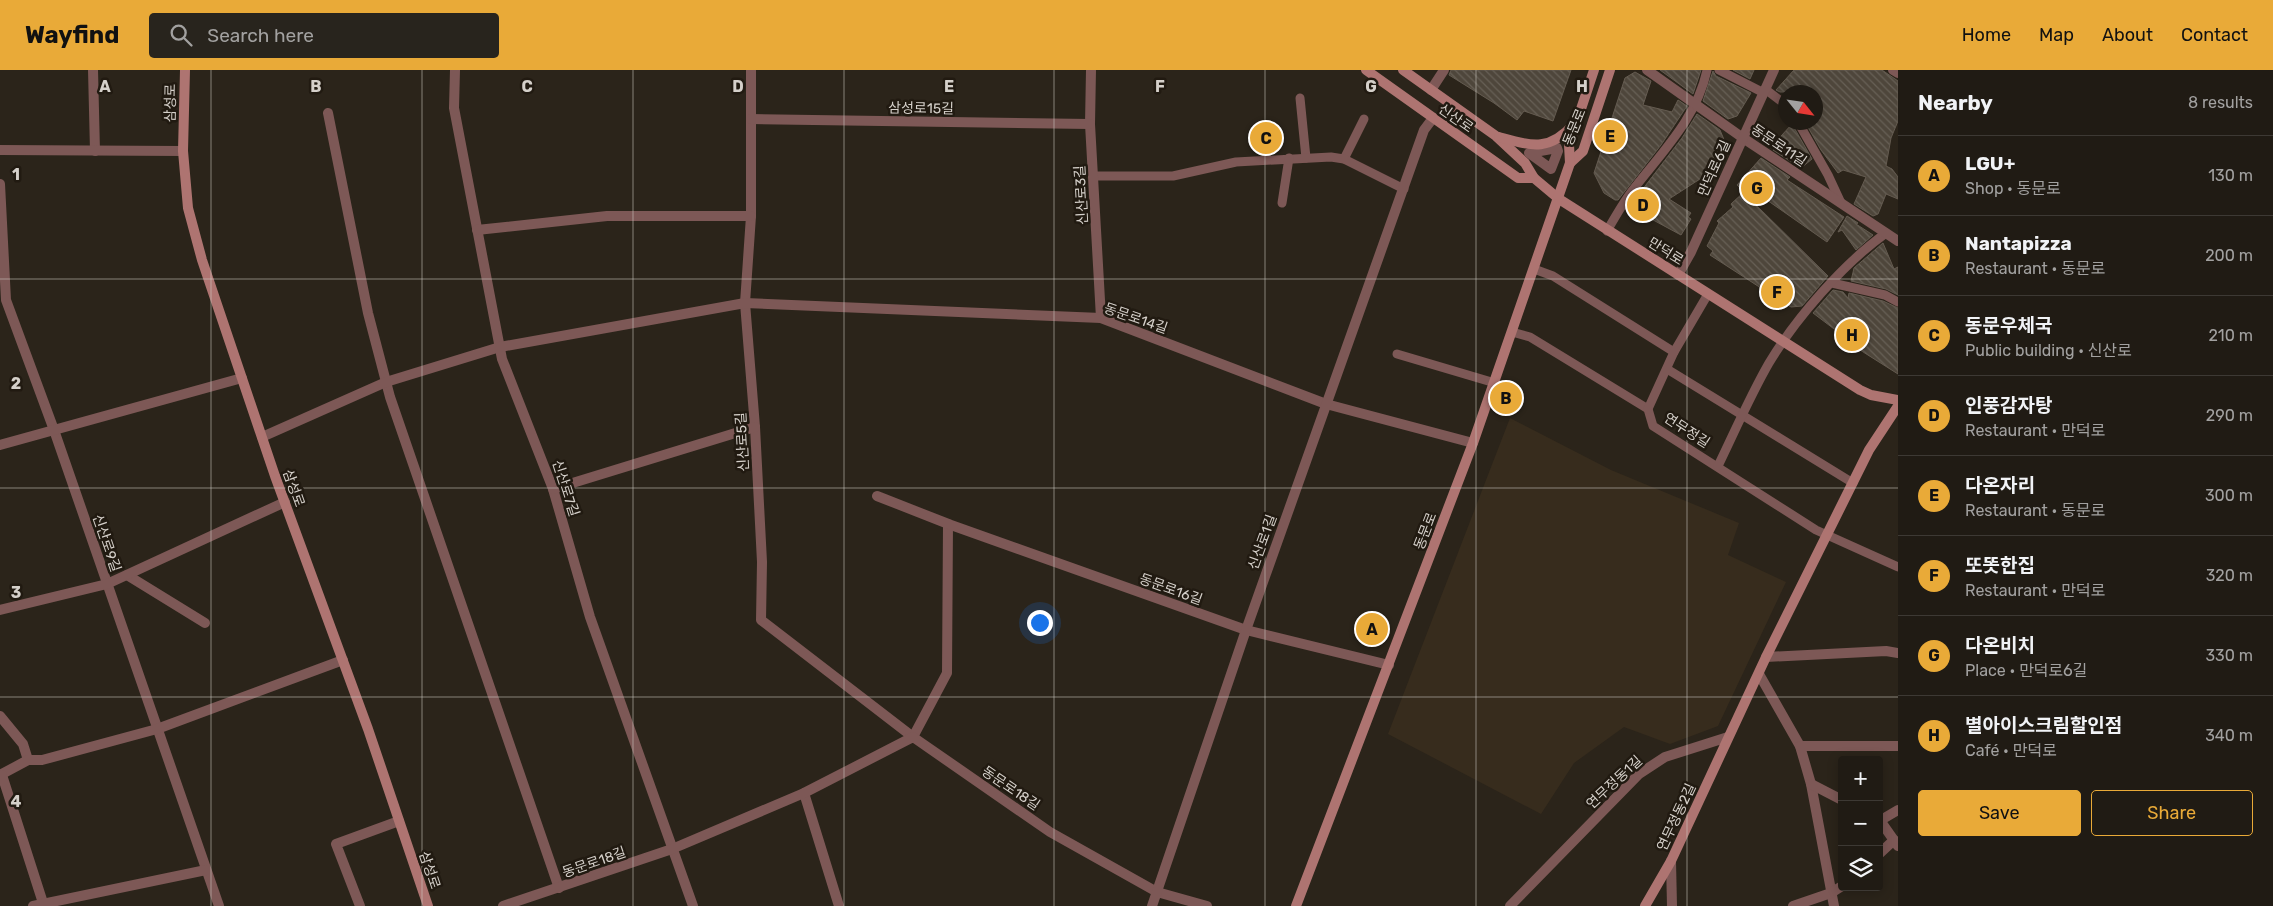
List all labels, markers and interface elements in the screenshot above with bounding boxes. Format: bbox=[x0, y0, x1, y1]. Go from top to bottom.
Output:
search box bbox=[149, 13, 499, 58]
text: Wayfind bbox=[25, 21, 119, 49]
icon: search bbox=[167, 21, 195, 49]
text: Search here bbox=[207, 24, 314, 47]
text: Home bbox=[1962, 24, 2011, 46]
text: Map bbox=[2039, 24, 2074, 46]
text: About bbox=[2102, 24, 2153, 46]
text: Contact bbox=[2181, 24, 2248, 46]
text: A bbox=[99, 77, 111, 96]
text: B bbox=[310, 77, 322, 96]
text: C bbox=[521, 77, 533, 96]
text: D bbox=[732, 77, 744, 96]
text: E bbox=[944, 77, 954, 96]
text: F bbox=[1155, 77, 1165, 96]
text: G bbox=[1365, 77, 1377, 96]
text: H bbox=[1576, 77, 1588, 96]
street label: 삼성로 bbox=[162, 83, 179, 122]
north arrow bbox=[1778, 85, 1823, 130]
text: Nearby bbox=[1918, 90, 1993, 115]
text: 8 results bbox=[2188, 93, 2253, 112]
street label: 삼성로15길 bbox=[888, 99, 954, 118]
street label: 신산로 bbox=[1435, 100, 1477, 137]
street label: 동문로 bbox=[1559, 106, 1590, 148]
pin: E bbox=[1594, 117, 1626, 155]
pin: C bbox=[1250, 119, 1282, 157]
street label: 동문로11길 bbox=[1748, 121, 1810, 170]
street label: 만덕로6길 bbox=[1694, 137, 1734, 199]
text: LGU+ bbox=[1965, 152, 2015, 175]
text: 1 bbox=[12, 165, 20, 184]
street label: 신산로3길 bbox=[1071, 165, 1092, 225]
text: A bbox=[1928, 166, 1940, 185]
text: 130 m bbox=[2208, 166, 2253, 185]
pin: G bbox=[1741, 169, 1773, 207]
text: Shop · 동문로 bbox=[1965, 179, 2061, 198]
pin: D bbox=[1627, 186, 1659, 224]
text: Nantapizza bbox=[1965, 232, 2072, 255]
street label: 만덕로 bbox=[1645, 234, 1687, 269]
text: B bbox=[1928, 246, 1940, 265]
text: 200 m bbox=[2205, 246, 2253, 265]
text: Restaurant · 동문로 bbox=[1965, 259, 2105, 278]
pin: F bbox=[1761, 273, 1793, 311]
street label: 동문로14길 bbox=[1102, 300, 1170, 337]
text: 동문우체국 bbox=[1965, 314, 2052, 337]
pin: H bbox=[1836, 316, 1868, 354]
text: C bbox=[1928, 326, 1940, 345]
text: 210 m bbox=[2208, 326, 2253, 345]
text: Public building · 신산로 bbox=[1965, 341, 2132, 360]
text: 2 bbox=[11, 374, 21, 393]
pin: B bbox=[1490, 379, 1522, 417]
text: 인풍감자탕 bbox=[1965, 394, 2052, 417]
text: D bbox=[1928, 406, 1940, 425]
text: 290 m bbox=[2206, 406, 2253, 425]
street label: 연무정길 bbox=[1660, 409, 1713, 452]
street label: 신산로5길 bbox=[732, 412, 753, 472]
text: Restaurant · 만덕로 bbox=[1965, 421, 2105, 440]
street label: 신산로7길 bbox=[548, 458, 583, 519]
street label: 삼성로 bbox=[279, 467, 308, 509]
text: 다온자리 bbox=[1965, 474, 2035, 497]
text: E bbox=[1929, 486, 1939, 505]
text: 300 m bbox=[2205, 486, 2253, 505]
text: Restaurant · 동문로 bbox=[1965, 501, 2105, 520]
street label: 동문로 bbox=[1411, 510, 1440, 552]
street label: 신산로9길 bbox=[89, 512, 124, 574]
street label: 신산로1길 bbox=[1245, 512, 1280, 572]
text: 또똣한집 bbox=[1965, 554, 2035, 577]
text: F bbox=[1929, 566, 1939, 585]
text: 320 m bbox=[2206, 566, 2253, 585]
street label: 동문로16길 bbox=[1137, 570, 1205, 609]
text: Restaurant · 만덕로 bbox=[1965, 581, 2105, 600]
text: 3 bbox=[11, 583, 21, 602]
your location bbox=[1027, 610, 1053, 636]
pin: A bbox=[1356, 610, 1388, 648]
text: 다온비치 bbox=[1965, 634, 2035, 657]
text: G bbox=[1928, 646, 1940, 665]
text: 330 m bbox=[2205, 646, 2253, 665]
text: Place · 만덕로6길 bbox=[1965, 661, 2087, 680]
text: 별아이스크림할인점 bbox=[1965, 714, 2122, 737]
text: H bbox=[1928, 726, 1940, 745]
text: 340 m bbox=[2205, 726, 2253, 745]
text: Café · 만덕로 bbox=[1965, 741, 2057, 760]
street label: 연무정동1길 bbox=[1583, 752, 1646, 813]
map controls bbox=[1838, 756, 1883, 891]
button: + bbox=[1838, 756, 1883, 801]
street label: 동문로18길 bbox=[978, 763, 1043, 814]
street label: 연무정동2길 bbox=[1653, 781, 1700, 854]
button: Save bbox=[1918, 790, 2081, 836]
button: Share bbox=[2091, 790, 2253, 836]
text: 4 bbox=[11, 792, 22, 811]
button: − bbox=[1838, 801, 1883, 846]
street label: 동문로18길 bbox=[560, 844, 628, 881]
button: layers bbox=[1838, 846, 1883, 891]
street label: 삼성로 bbox=[415, 849, 444, 891]

